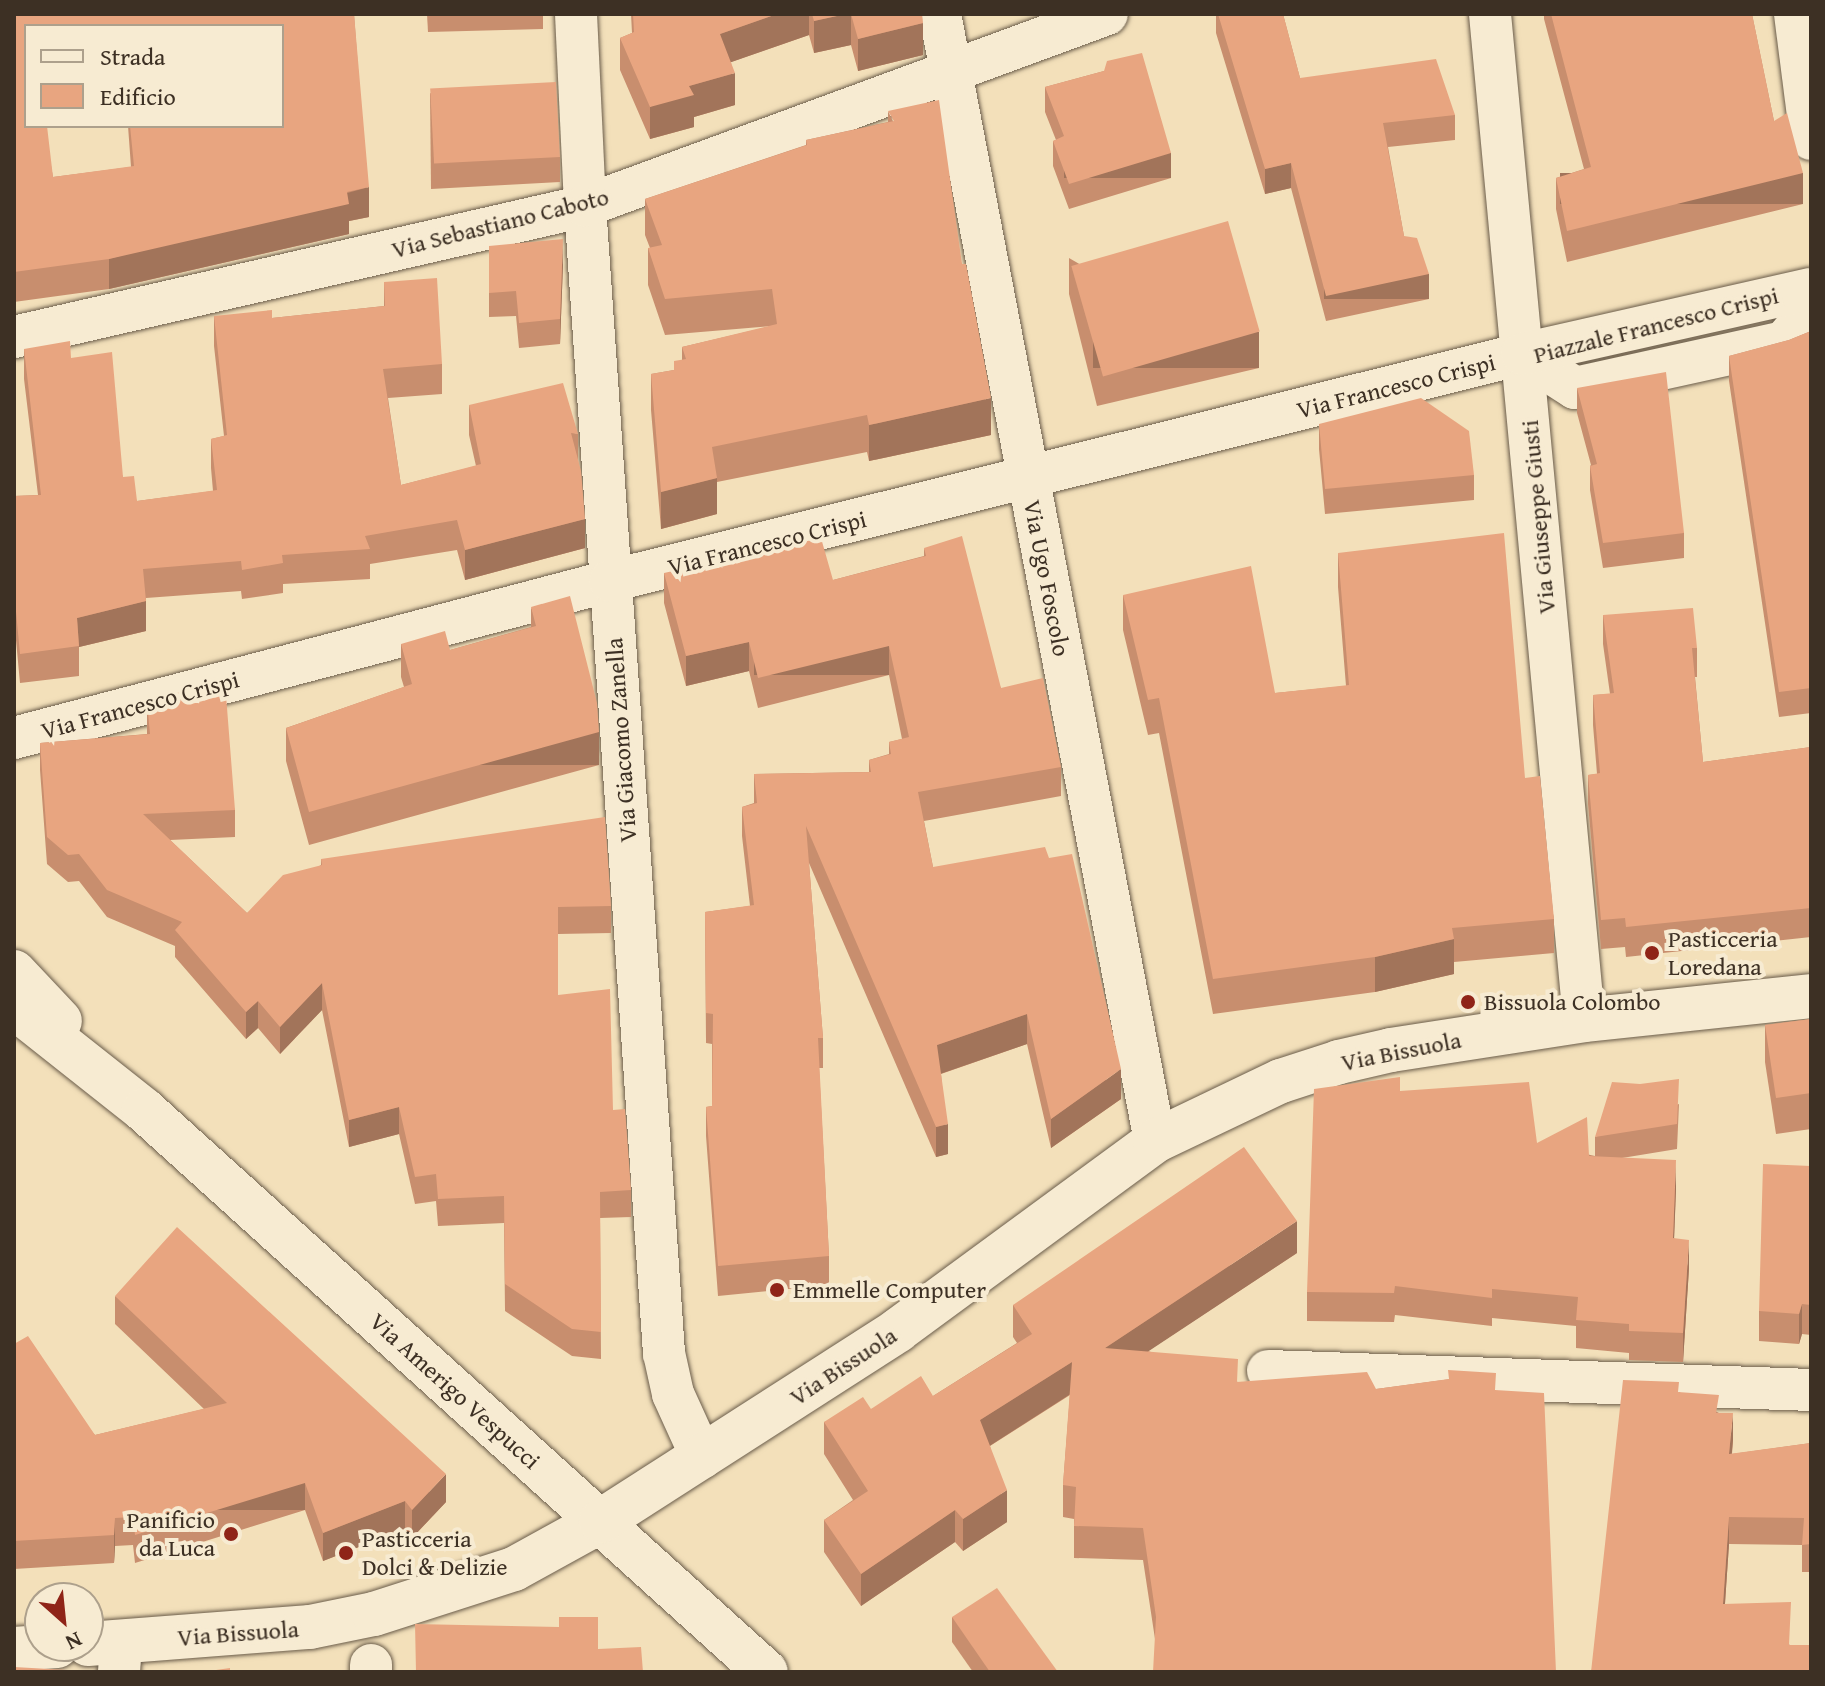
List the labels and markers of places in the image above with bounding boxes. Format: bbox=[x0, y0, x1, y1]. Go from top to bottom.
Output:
place label: Pasticceria Loredana bbox=[1668, 925, 1778, 981]
marker: Pasticceria Loredana bbox=[1643, 944, 1661, 962]
place label: Bissuola Colombo bbox=[1484, 988, 1661, 1016]
marker: Bissuola Colombo bbox=[1459, 993, 1477, 1011]
place label: Emmelle Computer bbox=[793, 1276, 986, 1304]
marker: Emmelle Computer bbox=[768, 1281, 786, 1299]
place label: Panificio da Luca bbox=[126, 1506, 215, 1562]
marker: Panificio da Luca bbox=[222, 1525, 240, 1543]
place label: Pasticceria Dolci & Delizie bbox=[362, 1525, 508, 1581]
marker: Pasticceria Dolci & Delizie bbox=[337, 1544, 355, 1562]

